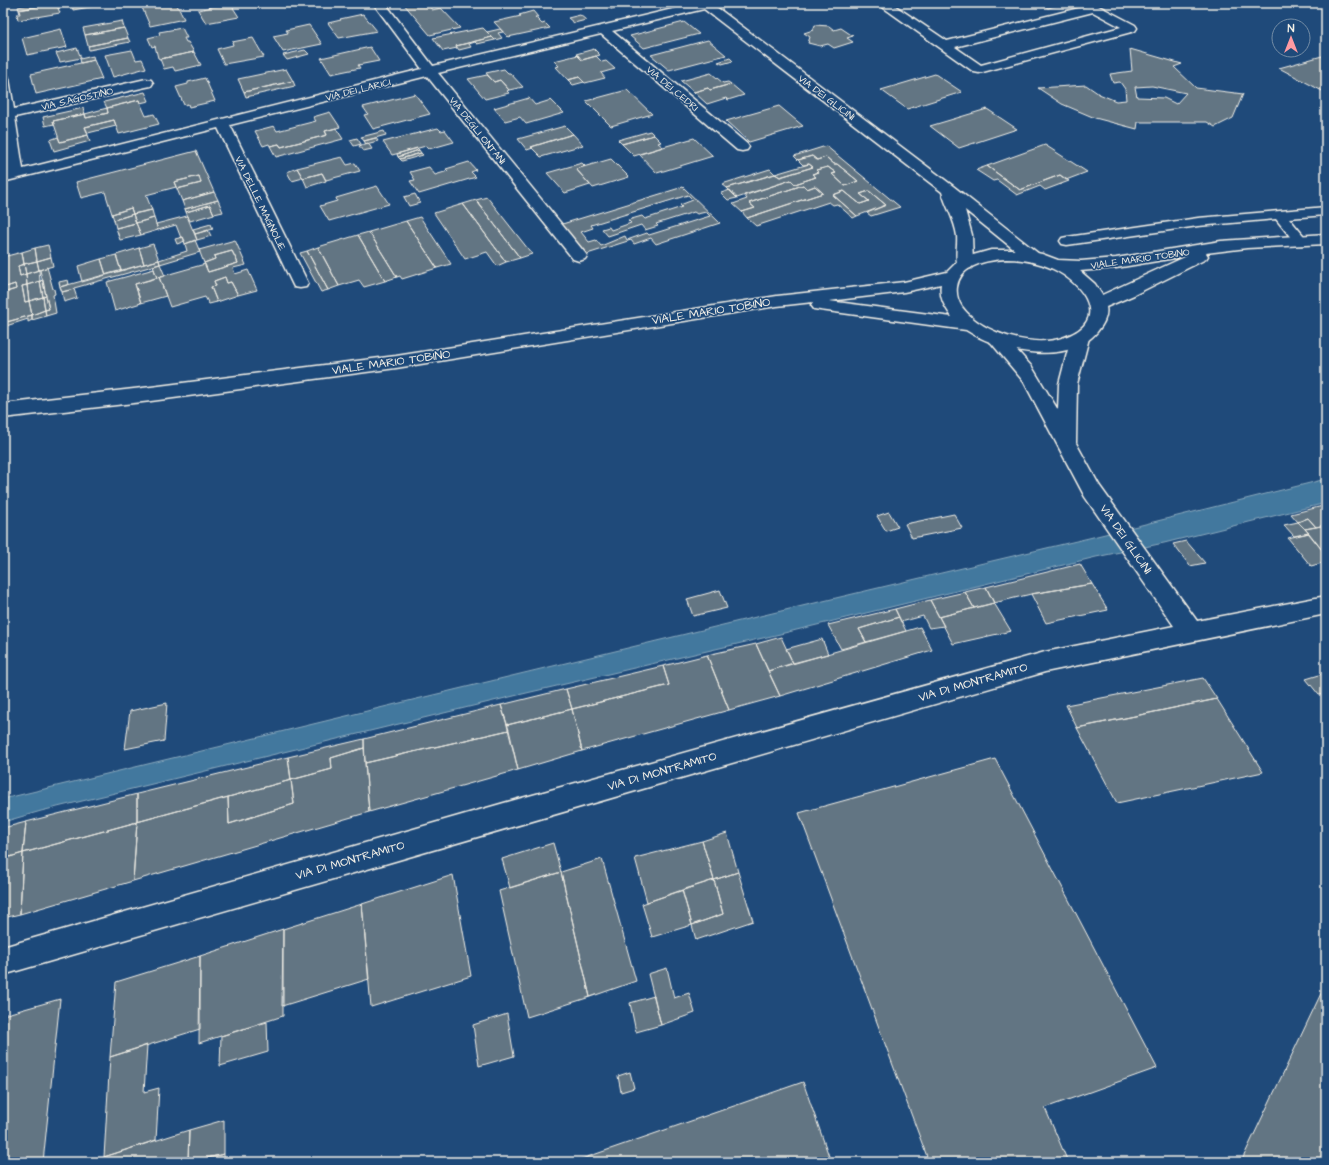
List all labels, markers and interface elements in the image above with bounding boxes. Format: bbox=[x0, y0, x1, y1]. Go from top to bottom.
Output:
north arrow bbox=[1271, 18, 1311, 58]
text: N bbox=[1288, 21, 1295, 36]
street label: VIA DEI CEDRI bbox=[643, 63, 702, 115]
street label: VIA DEI GLICINI bbox=[795, 72, 858, 124]
street label: VIA DEI LARICI bbox=[324, 75, 393, 105]
street label: VIA S.AGOSTINO bbox=[40, 84, 115, 114]
street label: VIA DEGLI ONTANI bbox=[446, 94, 509, 168]
street label: VIA DELLE MAGNOLIE bbox=[231, 154, 289, 253]
street label: VIALE MARIO TOBINO bbox=[1090, 245, 1191, 273]
street label: VIALE MARIO TOBINO bbox=[651, 294, 771, 329]
street label: VIALE MARIO TOBINO bbox=[331, 346, 451, 379]
street label: VIA DEI GLICINI bbox=[1095, 501, 1156, 578]
street label: VIA DI MONTRAMITO bbox=[917, 659, 1030, 706]
street label: VIA DI MONTRAMITO bbox=[606, 748, 719, 795]
street label: VIA DI MONTRAMITO bbox=[294, 837, 407, 884]

